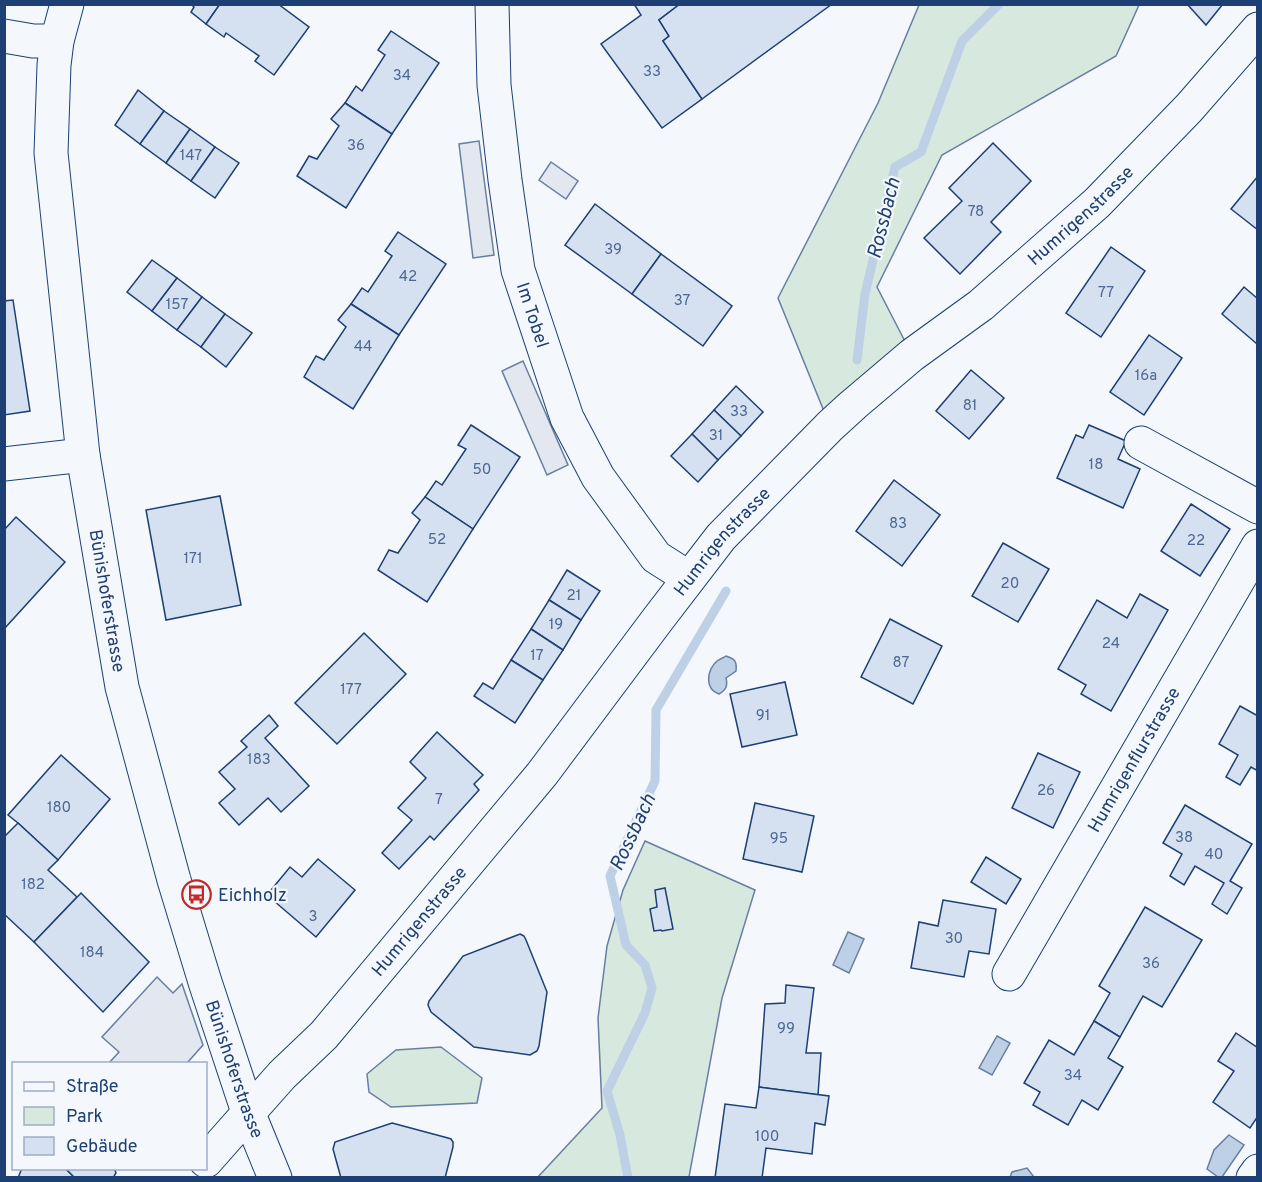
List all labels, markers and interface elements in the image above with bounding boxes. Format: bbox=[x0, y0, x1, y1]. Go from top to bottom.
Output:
house number: 33 bbox=[643, 63, 661, 82]
house number: 34 bbox=[393, 67, 411, 86]
house number: 36 bbox=[347, 137, 365, 156]
house number: 147 bbox=[180, 147, 202, 166]
street label: Humrigenstrasse bbox=[1024, 162, 1140, 272]
water label: Rossbach bbox=[862, 175, 908, 262]
house number: 78 bbox=[968, 203, 984, 222]
house number: 39 bbox=[604, 241, 622, 260]
house number: 42 bbox=[399, 268, 417, 287]
street label: Im Tobel bbox=[510, 280, 553, 351]
house number: 77 bbox=[1098, 284, 1114, 303]
house number: 37 bbox=[674, 292, 691, 311]
house number: 157 bbox=[166, 296, 188, 315]
house number: 44 bbox=[354, 338, 372, 357]
house number: 16a bbox=[1135, 367, 1157, 386]
house number: 81 bbox=[963, 397, 977, 416]
house number: 33 bbox=[730, 403, 748, 422]
house number: 31 bbox=[709, 427, 723, 446]
house number: 18 bbox=[1089, 456, 1103, 475]
house number: 50 bbox=[473, 461, 491, 480]
street label: Humrigenstrasse bbox=[670, 483, 776, 601]
house number: 83 bbox=[889, 515, 907, 534]
street label: Bünishoferstrasse bbox=[83, 528, 129, 674]
house number: 52 bbox=[428, 531, 446, 550]
house number: 22 bbox=[1187, 532, 1205, 551]
house number: 171 bbox=[183, 550, 203, 569]
house number: 20 bbox=[1001, 575, 1019, 594]
house number: 21 bbox=[567, 587, 581, 606]
house number: 19 bbox=[549, 616, 563, 635]
house number: 24 bbox=[1102, 635, 1120, 654]
house number: 17 bbox=[530, 647, 544, 666]
house number: 87 bbox=[893, 654, 910, 673]
house number: 177 bbox=[340, 681, 362, 700]
street label: Humrigenflurstrasse bbox=[1084, 683, 1186, 837]
house number: 91 bbox=[756, 707, 770, 726]
house number: 183 bbox=[247, 751, 271, 770]
house number: 26 bbox=[1037, 782, 1055, 801]
water label: Rossbach bbox=[605, 790, 663, 876]
house number: 7 bbox=[435, 791, 443, 810]
house number: 180 bbox=[47, 799, 71, 818]
house number: 38 bbox=[1175, 829, 1193, 848]
house number: 95 bbox=[770, 830, 788, 849]
house number: 40 bbox=[1205, 846, 1223, 865]
street label: Humrigenstrasse bbox=[367, 862, 473, 982]
house number: 182 bbox=[21, 876, 45, 895]
bus stop icon: Eichholz bbox=[181, 879, 213, 911]
place label: Eichholz bbox=[218, 885, 287, 908]
house number: 3 bbox=[308, 908, 318, 927]
house number: 30 bbox=[945, 930, 963, 949]
house number: 184 bbox=[80, 944, 104, 963]
house number: 36 bbox=[1142, 955, 1160, 974]
street label: Bünishoferstrasse bbox=[199, 998, 268, 1142]
house number: 99 bbox=[777, 1020, 795, 1039]
legend bbox=[12, 1062, 207, 1170]
house number: 34 bbox=[1064, 1067, 1082, 1086]
text: Straße bbox=[66, 1076, 118, 1099]
text: Park bbox=[66, 1106, 103, 1129]
house number: 100 bbox=[755, 1128, 779, 1147]
text: Gebäude bbox=[66, 1136, 138, 1159]

